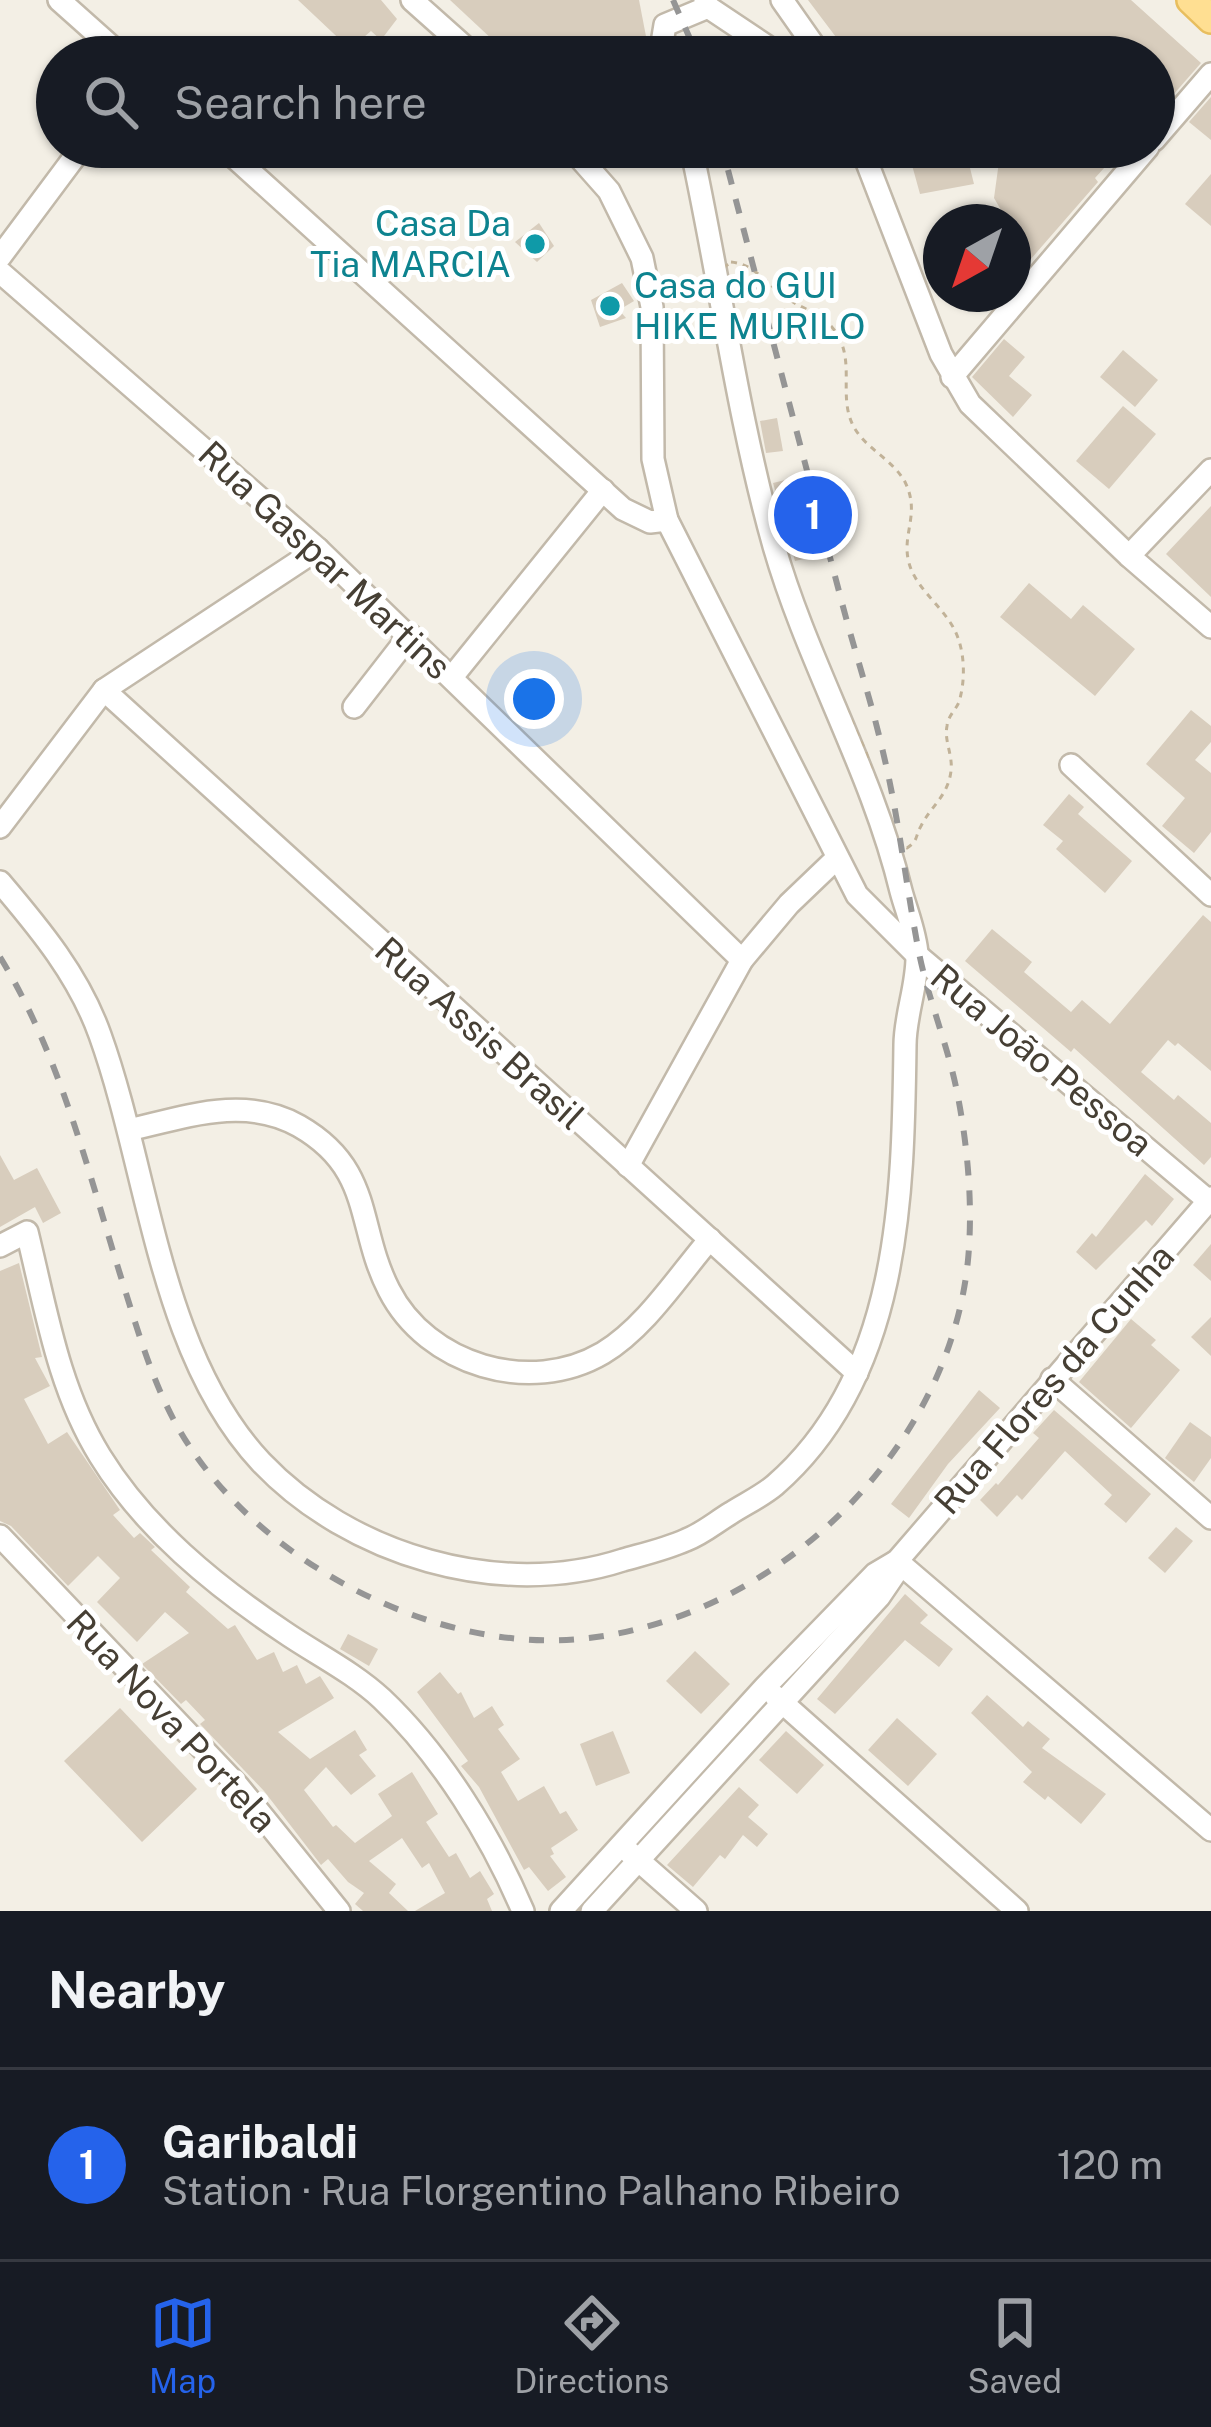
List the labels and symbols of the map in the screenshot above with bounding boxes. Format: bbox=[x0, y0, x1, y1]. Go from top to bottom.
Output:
place label: Casa Da Tia MARCIA bbox=[310, 202, 511, 285]
north arrow bbox=[923, 204, 1031, 312]
marker: Casa Da Tia MARCIA bbox=[522, 231, 548, 257]
place label: Casa do GUI HIKE MURILO bbox=[634, 264, 865, 347]
marker: Casa do GUI HIKE MURILO bbox=[597, 293, 623, 319]
street label: Rua Gaspar Martins bbox=[190, 432, 460, 688]
pin: 1 bbox=[774, 470, 852, 560]
your location bbox=[504, 669, 564, 729]
street label: Rua Assis Brasil bbox=[367, 928, 593, 1138]
street label: Rua João Pessoa bbox=[923, 955, 1161, 1165]
street label: Rua Flores da Cunha bbox=[926, 1236, 1182, 1522]
street label: Rua Nova Portela bbox=[58, 1601, 286, 1841]

